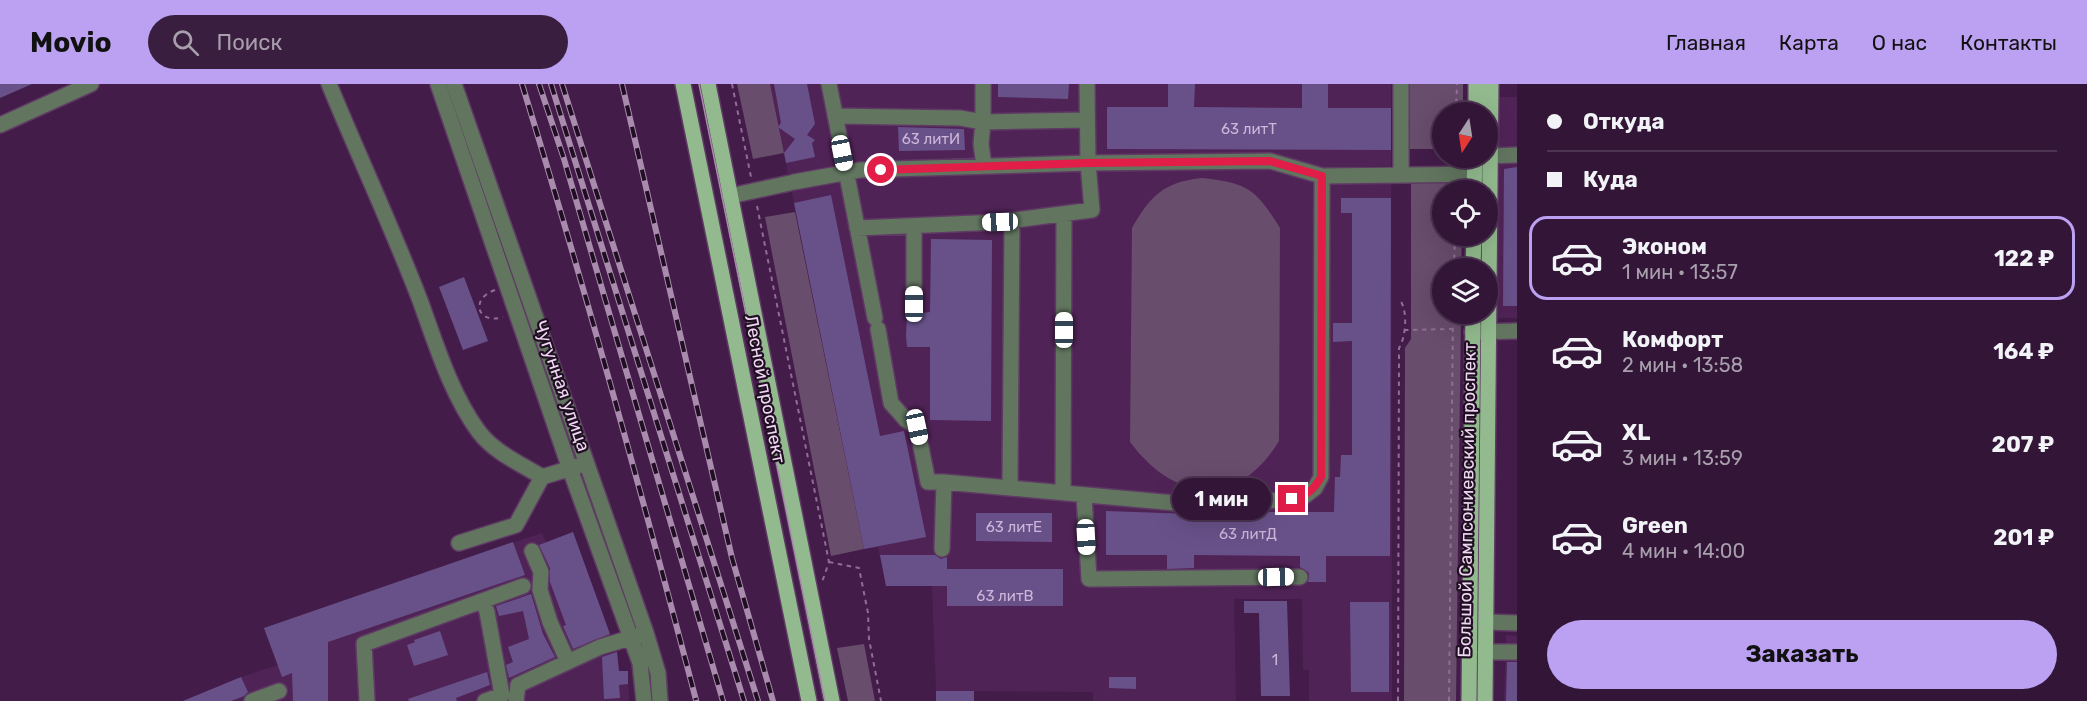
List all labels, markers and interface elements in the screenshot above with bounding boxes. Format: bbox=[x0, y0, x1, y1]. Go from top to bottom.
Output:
search box bbox=[148, 15, 568, 69]
text: Movio bbox=[30, 26, 112, 59]
icon: search bbox=[169, 26, 202, 59]
text: Поиск bbox=[217, 29, 282, 56]
text: Главная bbox=[1666, 30, 1746, 55]
text: Карта bbox=[1779, 30, 1839, 55]
text: О нас bbox=[1872, 30, 1927, 55]
text: Контакты bbox=[1960, 30, 2057, 55]
north arrow bbox=[1432, 102, 1498, 168]
map controls bbox=[1432, 102, 1498, 324]
text: Откуда bbox=[1583, 108, 1665, 135]
house number: 63 литТ bbox=[1221, 120, 1277, 138]
house number: 63 литИ bbox=[902, 130, 960, 148]
car bbox=[830, 134, 854, 172]
route start bbox=[867, 156, 894, 183]
text: Куда bbox=[1583, 166, 1638, 193]
button: locate bbox=[1432, 180, 1498, 246]
car bbox=[982, 212, 1018, 232]
icon: car bbox=[1550, 231, 1604, 285]
text: Эконом bbox=[1622, 233, 1707, 260]
text: 122 ₽ bbox=[1994, 245, 2054, 272]
button: layers bbox=[1432, 258, 1498, 324]
text: 1 мин · 13:57 bbox=[1622, 260, 1738, 284]
car bbox=[905, 286, 923, 322]
car bbox=[1055, 312, 1073, 348]
street label: Лесной проспект bbox=[740, 313, 790, 465]
street label: Чугунная улица bbox=[529, 318, 595, 454]
icon: car bbox=[1550, 324, 1604, 378]
text: Комфорт bbox=[1622, 326, 1723, 353]
text: 164 ₽ bbox=[1993, 338, 2054, 365]
street label: Большой Сампсониевский проспект bbox=[1453, 342, 1481, 658]
text: 2 мин · 13:58 bbox=[1622, 353, 1743, 377]
car bbox=[904, 408, 930, 446]
icon: car bbox=[1550, 417, 1604, 471]
text: XL bbox=[1622, 419, 1650, 446]
text: 207 ₽ bbox=[1992, 431, 2054, 458]
text: 3 мин · 13:59 bbox=[1622, 446, 1743, 470]
callout: 1 мин bbox=[1172, 478, 1271, 520]
route end bbox=[1278, 485, 1305, 512]
text: 1 мин bbox=[1194, 487, 1249, 511]
icon: car bbox=[1550, 510, 1604, 564]
text: Green bbox=[1622, 512, 1688, 539]
house number: 63 литЕ bbox=[986, 518, 1042, 536]
car bbox=[1076, 519, 1096, 555]
text: 201 ₽ bbox=[1993, 524, 2054, 551]
house number: 63 литД bbox=[1219, 525, 1277, 543]
text: 4 мин · 14:00 bbox=[1622, 539, 1745, 563]
car bbox=[1258, 568, 1294, 586]
house number: 63 литВ bbox=[976, 587, 1034, 605]
button: Заказать bbox=[1547, 620, 2057, 689]
house number: 1 bbox=[1272, 651, 1278, 669]

